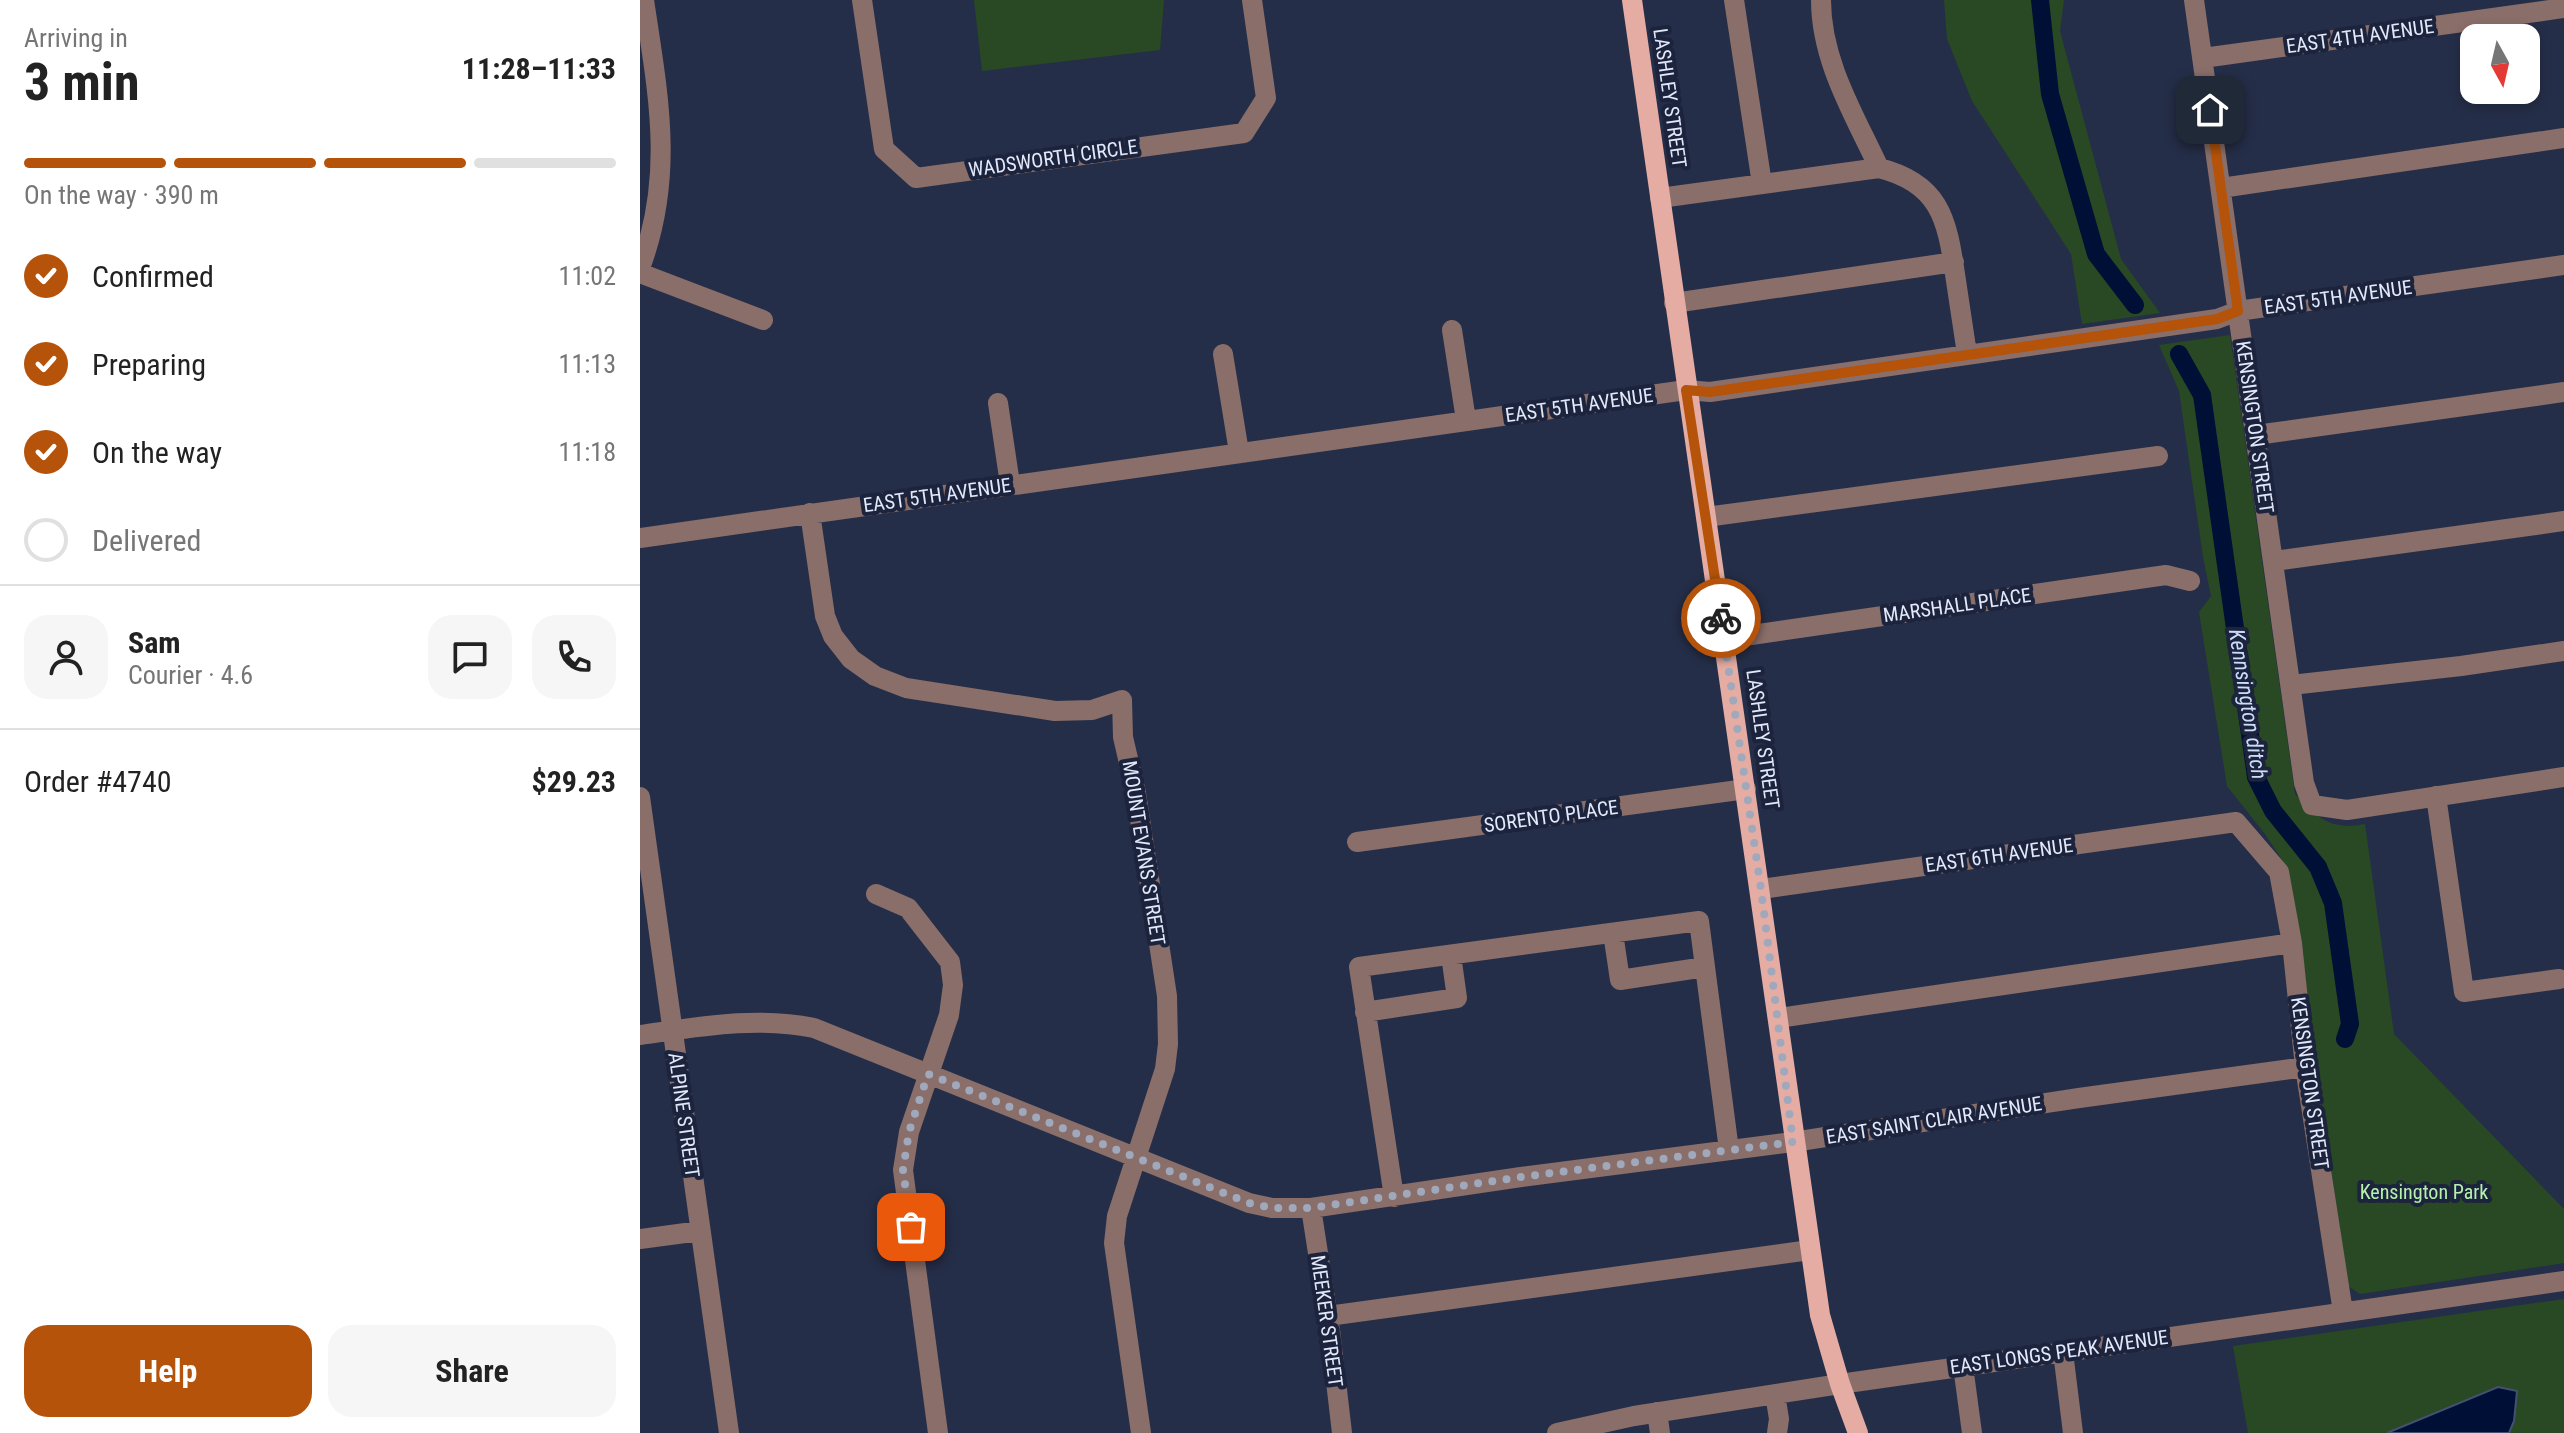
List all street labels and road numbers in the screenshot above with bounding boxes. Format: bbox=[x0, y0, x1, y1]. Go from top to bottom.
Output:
street label: EAST 4TH AVENUE bbox=[2284, 14, 2436, 58]
street label: LASHLEY STREET bbox=[1648, 27, 1692, 169]
street label: WADSWORTH CIRCLE bbox=[967, 134, 1139, 182]
street label: EAST 5TH AVENUE bbox=[2262, 275, 2414, 319]
street label: KENSINGTON STREET bbox=[2231, 339, 2279, 515]
street label: EAST 5TH AVENUE bbox=[1503, 383, 1655, 427]
street label: EAST 5TH AVENUE bbox=[861, 473, 1013, 517]
street label: MARSHALL PLACE bbox=[1882, 583, 2033, 627]
street label: LASHLEY STREET bbox=[1741, 668, 1785, 810]
street label: MOUNT EVANS STREET bbox=[1118, 759, 1170, 947]
street label: SORENTO PLACE bbox=[1482, 795, 1620, 837]
street label: EAST 6TH AVENUE bbox=[1923, 833, 2075, 877]
street label: KENSINGTON STREET bbox=[2286, 995, 2334, 1171]
street label: ALPINE STREET bbox=[663, 1051, 705, 1179]
street label: EAST SAINT CLAIR AVENUE bbox=[1824, 1091, 2044, 1149]
street label: MEEKER STREET bbox=[1306, 1254, 1348, 1388]
street label: EAST LONGS PEAK AVENUE bbox=[1948, 1325, 2170, 1379]

